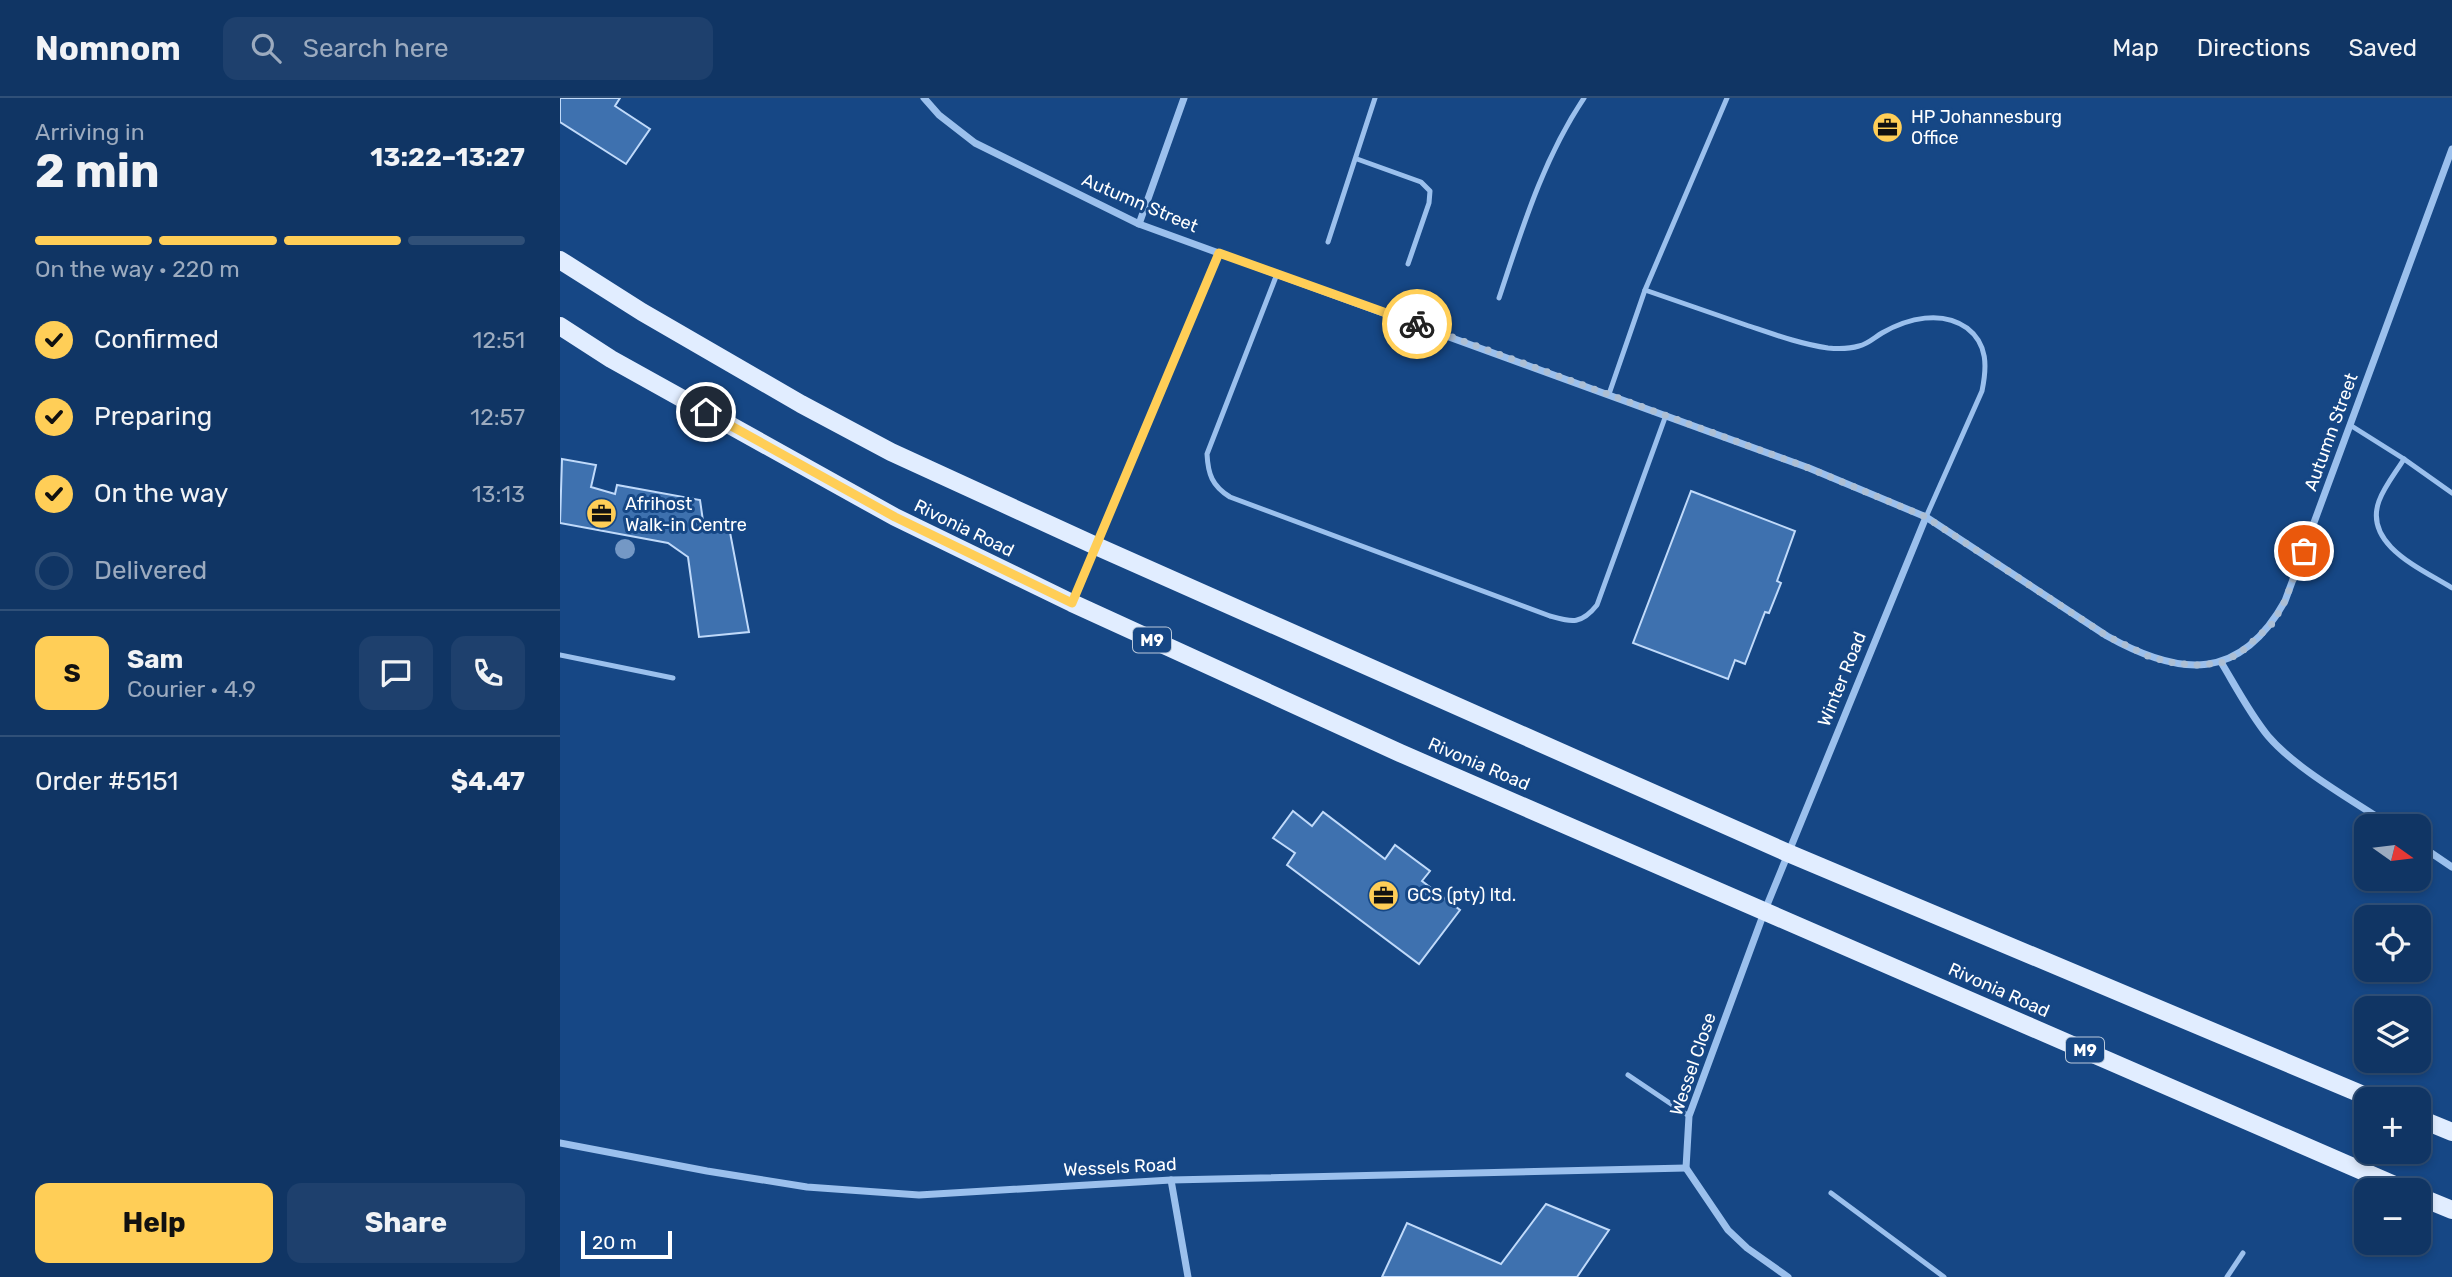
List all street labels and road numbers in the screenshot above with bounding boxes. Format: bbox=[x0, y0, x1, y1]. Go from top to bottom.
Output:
street label: Autumn Street bbox=[1079, 169, 1201, 237]
street label: Autumn Street bbox=[2299, 370, 2363, 494]
street label: Rivonia Road bbox=[910, 494, 1018, 562]
road number: M9 bbox=[1133, 628, 1171, 652]
street label: Winter Road bbox=[1813, 628, 1871, 730]
street label: Rivonia Road bbox=[1425, 733, 1533, 795]
street label: Rivonia Road bbox=[1945, 958, 2053, 1022]
street label: Wessel Close bbox=[1665, 1010, 1721, 1118]
road number: M9 bbox=[2066, 1038, 2104, 1062]
street label: Wessels Road bbox=[1063, 1153, 1177, 1181]

